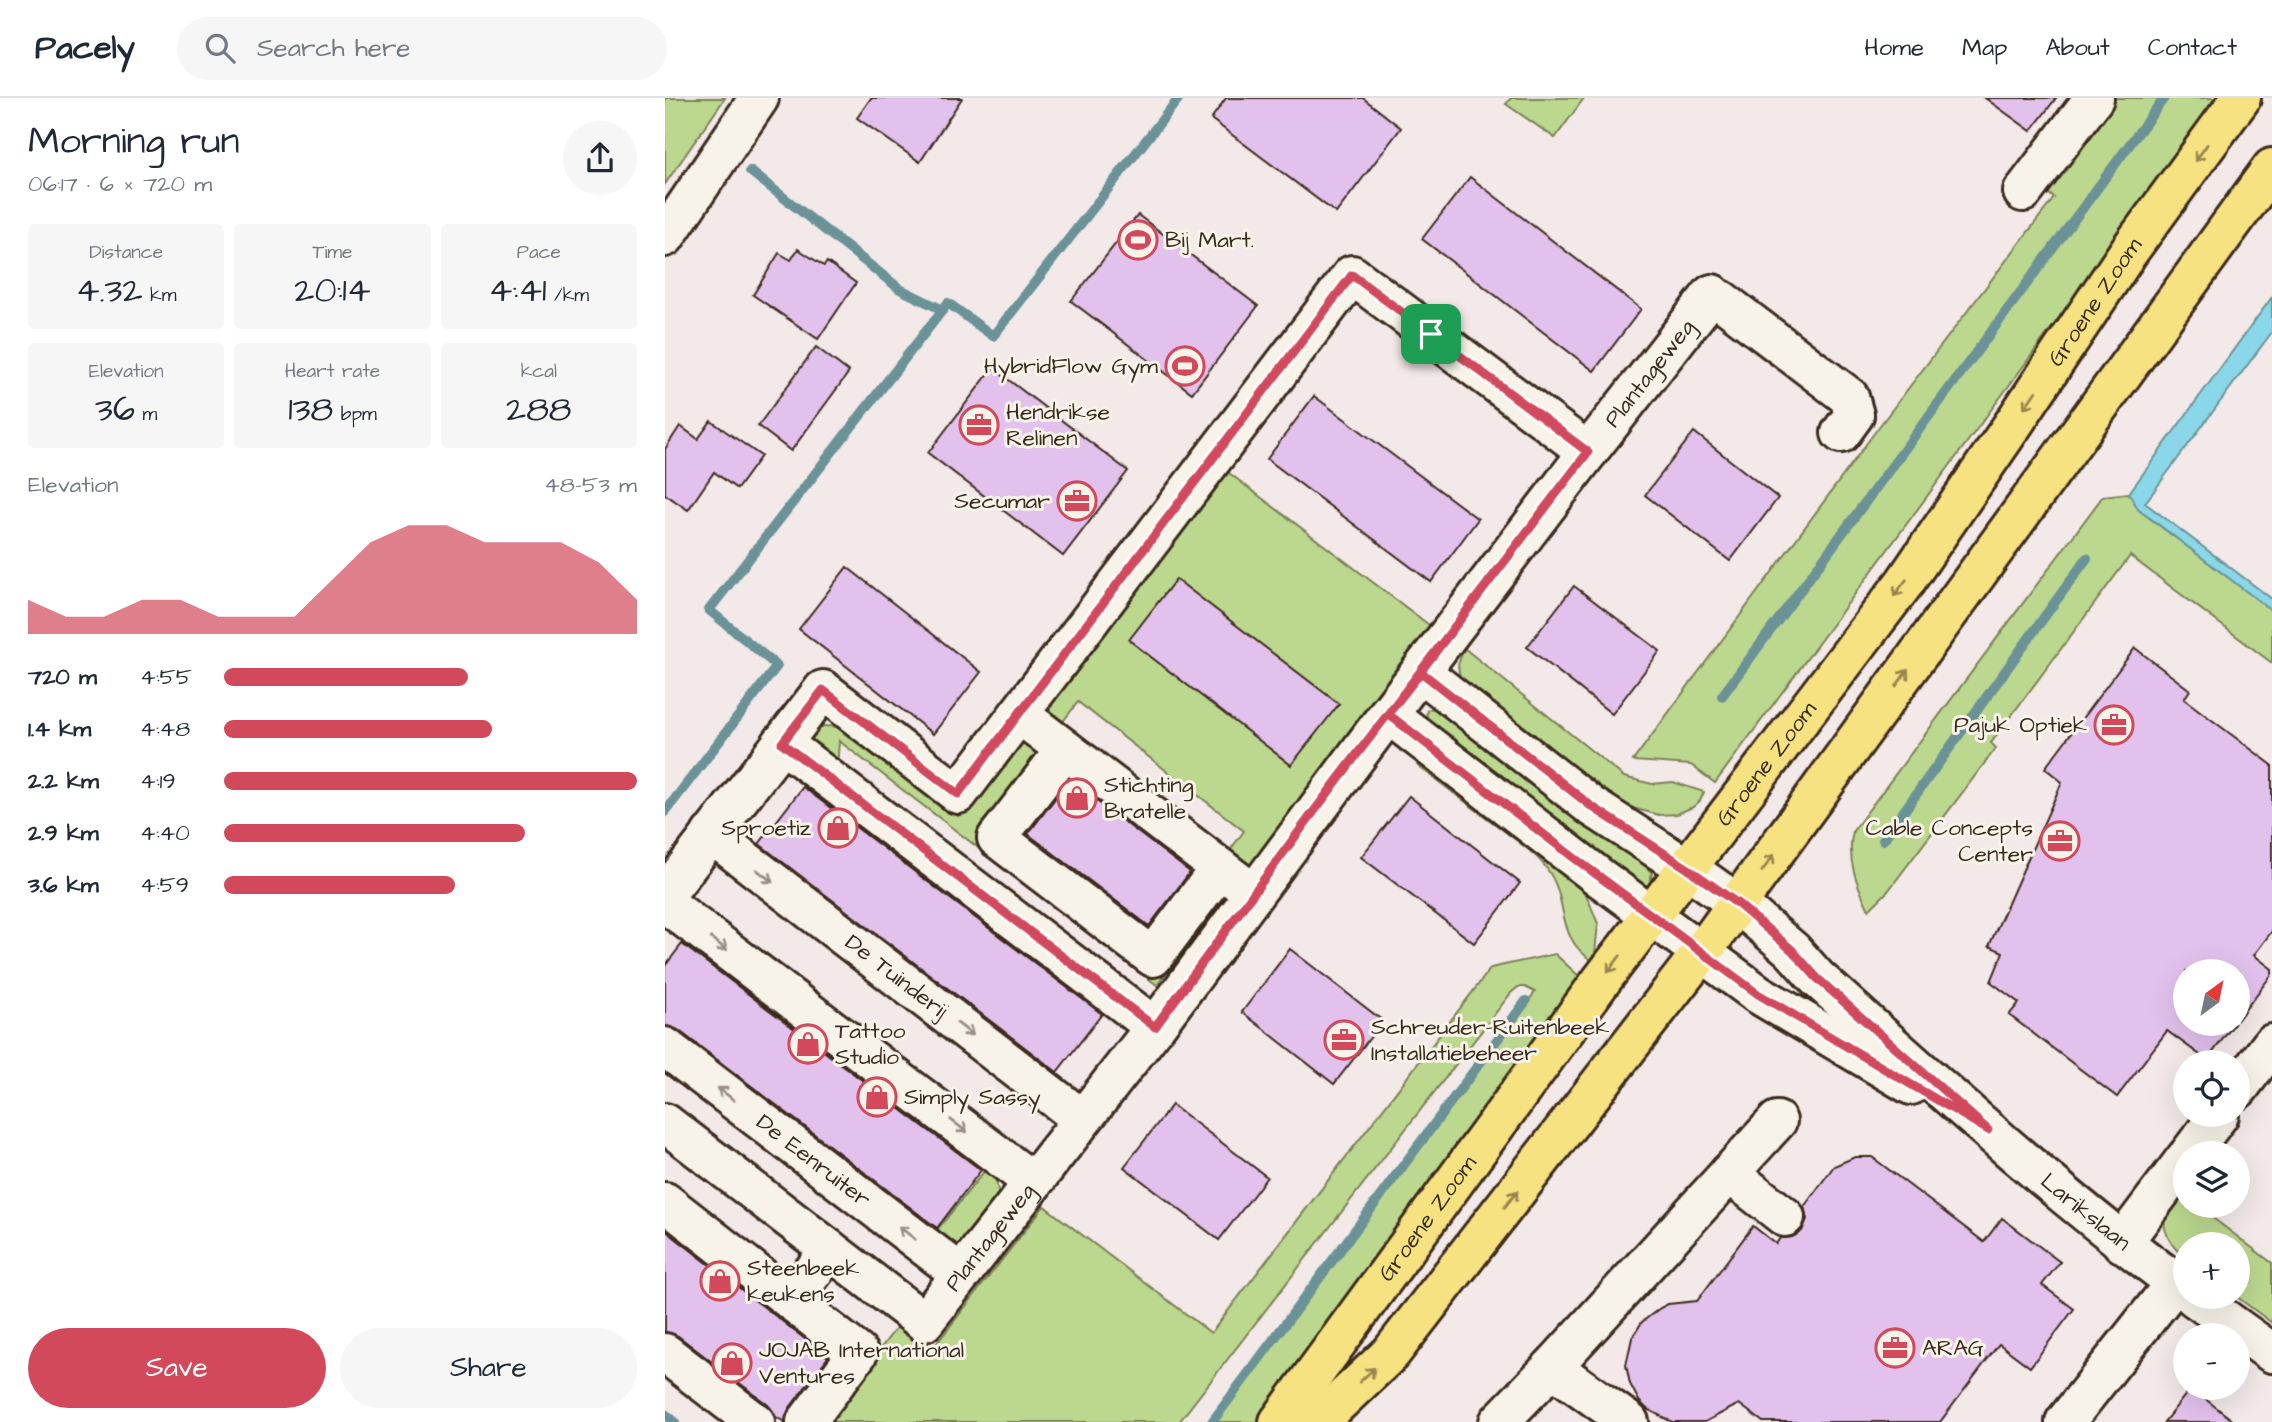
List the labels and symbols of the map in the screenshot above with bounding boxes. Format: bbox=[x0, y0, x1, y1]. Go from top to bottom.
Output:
one-way arrow bbox=[2194, 143, 2208, 162]
sports icon: Bij Mart. bbox=[1117, 219, 1159, 261]
place label: Bij Mart. bbox=[1165, 224, 1254, 256]
street label: Groene Zoom bbox=[2040, 231, 2150, 373]
pin bbox=[1401, 304, 1461, 364]
street label: Plantageweg bbox=[1597, 312, 1703, 434]
sports icon: HybridFlow Gym bbox=[1164, 345, 1206, 387]
place label: HybridFlow Gym bbox=[984, 350, 1158, 383]
one-way arrow bbox=[2022, 390, 2036, 410]
place label: Hendrikse Relinen bbox=[1006, 396, 1110, 454]
office icon: Hendrikse Relinen bbox=[958, 404, 1000, 446]
office icon: Secumar bbox=[1056, 480, 1098, 522]
place label: Secumar bbox=[954, 485, 1050, 517]
one-way arrow bbox=[1893, 578, 1908, 596]
one-way arrow bbox=[1894, 670, 1909, 688]
street label: Groene Zoom bbox=[1709, 695, 1824, 833]
office icon: Pajuk Optiek bbox=[2093, 704, 2135, 746]
place label: Pajuk Optiek bbox=[1954, 709, 2087, 741]
place label: Stichting Bratelle bbox=[1104, 769, 1194, 827]
shop icon: Stichting Bratelle bbox=[1056, 777, 1098, 819]
shop icon: Sproetiz bbox=[817, 807, 859, 849]
place label: Sproetiz bbox=[721, 812, 812, 844]
place label: Cable Concepts Center bbox=[1865, 812, 2033, 870]
office icon: Cable Concepts Center bbox=[2039, 820, 2081, 862]
one-way arrow bbox=[1761, 854, 1775, 873]
one-way arrow bbox=[756, 868, 774, 883]
street label: De Tuinderij bbox=[838, 927, 955, 1026]
one-way arrow bbox=[710, 936, 728, 951]
one-way arrow bbox=[1607, 954, 1622, 972]
north arrow bbox=[2173, 959, 2251, 1036]
place label: Schreuder-Ruitenbeek Installatiebeheer bbox=[1371, 1011, 1609, 1069]
place label: Tattoo Studio bbox=[835, 1015, 906, 1073]
office icon: Schreuder-Ruitenbeek Installatiebeheer bbox=[1323, 1019, 1365, 1061]
one-way arrow bbox=[955, 1022, 974, 1037]
shop icon: Tattoo Studio bbox=[787, 1023, 829, 1065]
shop icon: Simply Sassy bbox=[856, 1076, 898, 1118]
place label: Simply Sassy bbox=[904, 1081, 1041, 1114]
one-way arrow bbox=[718, 1087, 736, 1102]
street label: De Eenruiter bbox=[749, 1107, 878, 1215]
one-way arrow bbox=[949, 1118, 968, 1133]
street label: Groene Zoom bbox=[1371, 1149, 1485, 1288]
street label: Larikslaan bbox=[2034, 1166, 2138, 1259]
street label: Plantageweg bbox=[938, 1176, 1044, 1298]
one-way arrow bbox=[1503, 1190, 1518, 1209]
one-way arrow bbox=[898, 1225, 917, 1240]
place label: Steenbeek keukens bbox=[747, 1252, 859, 1310]
shop icon: Steenbeek keukens bbox=[699, 1260, 741, 1302]
office icon: ARAG bbox=[1874, 1327, 1916, 1369]
place label: ARAG bbox=[1922, 1332, 1984, 1364]
place label: JOJAB International Ventures bbox=[759, 1334, 964, 1392]
shop icon: JOJAB International Ventures bbox=[711, 1342, 753, 1384]
one-way arrow bbox=[1358, 1367, 1375, 1384]

